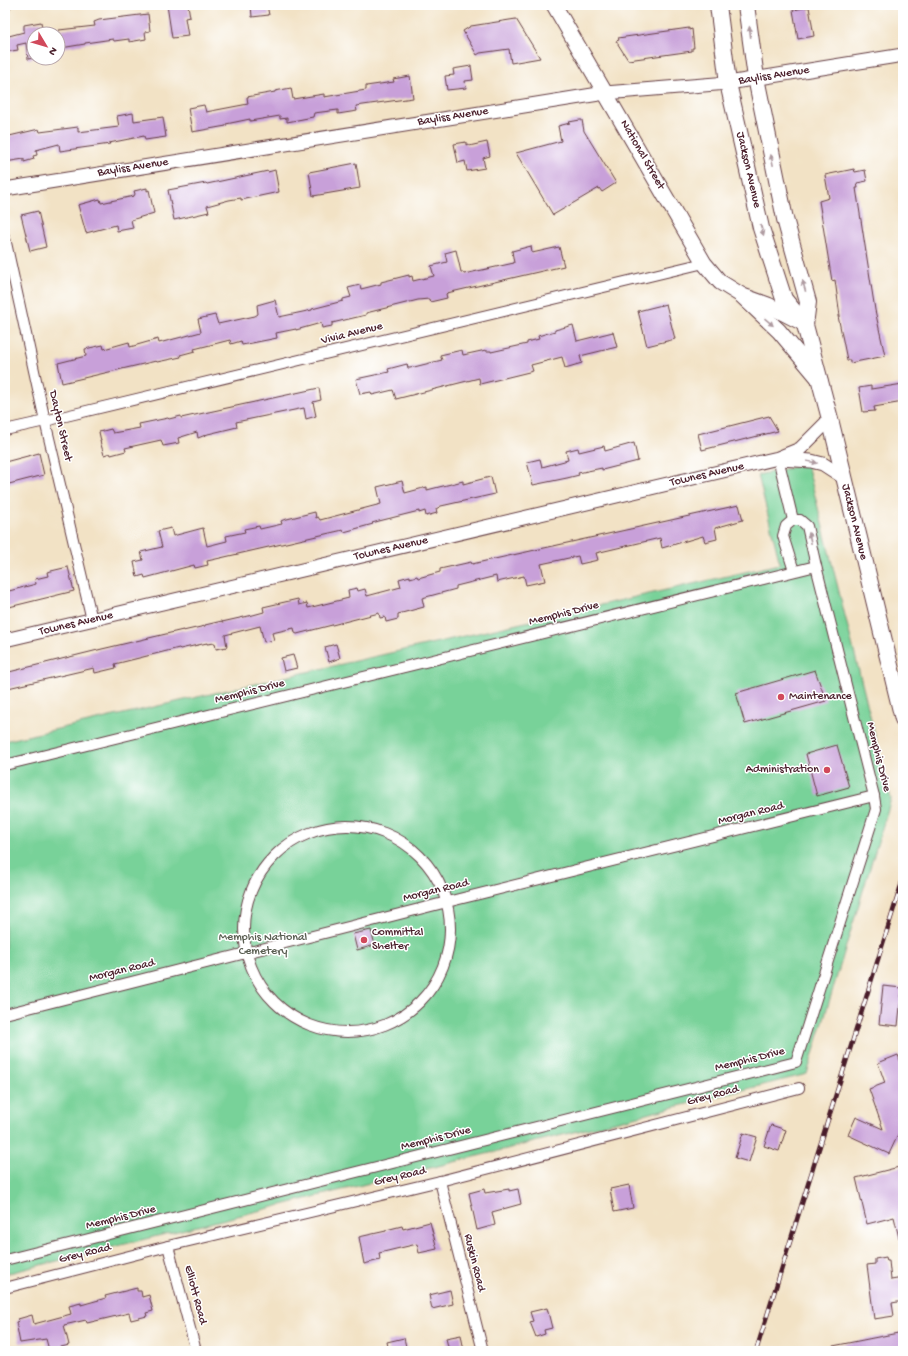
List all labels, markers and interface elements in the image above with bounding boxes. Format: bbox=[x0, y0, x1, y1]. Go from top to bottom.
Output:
north arrow bbox=[26, 26, 66, 66]
one-way arrow bbox=[747, 26, 753, 38]
text: N bbox=[45, 44, 59, 57]
street label: Bayliss Avenue bbox=[736, 63, 811, 89]
street label: Bayliss Avenue bbox=[415, 104, 490, 130]
street label: National Street bbox=[616, 118, 668, 193]
street label: Jackson Avenue bbox=[732, 131, 764, 210]
one-way arrow bbox=[769, 154, 775, 166]
street label: Bayliss Avenue bbox=[95, 155, 170, 181]
one-way arrow bbox=[759, 225, 765, 237]
one-way arrow bbox=[801, 280, 807, 292]
one-way arrow bbox=[764, 317, 774, 327]
street label: Vivia Avenue bbox=[319, 319, 385, 349]
street label: Dayton Street bbox=[45, 388, 75, 464]
one-way arrow bbox=[806, 459, 818, 465]
street label: Townes Avenue bbox=[668, 460, 746, 491]
street label: Jackson Avenue bbox=[838, 483, 870, 562]
one-way arrow bbox=[806, 532, 812, 544]
street label: Townes Avenue bbox=[352, 534, 430, 565]
street label: Memphis Drive bbox=[528, 598, 601, 629]
street label: Townes Avenue bbox=[37, 609, 115, 640]
street label: Memphis Drive bbox=[214, 676, 287, 707]
place label: Maintenance bbox=[789, 690, 853, 704]
marker: Maintenance bbox=[776, 692, 786, 702]
street label: Memphis Drive bbox=[863, 721, 894, 794]
place label: Administration bbox=[746, 763, 819, 777]
marker: Administration bbox=[822, 765, 832, 775]
street label: Morgan Road bbox=[717, 799, 786, 829]
street label: Morgan Road bbox=[402, 876, 471, 906]
place label: Committal Shelter bbox=[372, 926, 424, 954]
park label: Memphis National Cemetery bbox=[219, 931, 308, 959]
marker: Committal Shelter bbox=[359, 935, 369, 945]
street label: Morgan Road bbox=[88, 956, 157, 986]
street label: Memphis Drive bbox=[714, 1044, 787, 1075]
street label: Grey Road bbox=[686, 1082, 741, 1110]
street label: Memphis Drive bbox=[400, 1123, 473, 1154]
street label: Grey Road bbox=[373, 1164, 428, 1190]
street label: Memphis Drive bbox=[85, 1202, 158, 1233]
street label: Ruskin Road bbox=[460, 1233, 488, 1294]
street label: Grey Road bbox=[58, 1241, 113, 1267]
street label: Elliott Road bbox=[180, 1264, 210, 1327]

